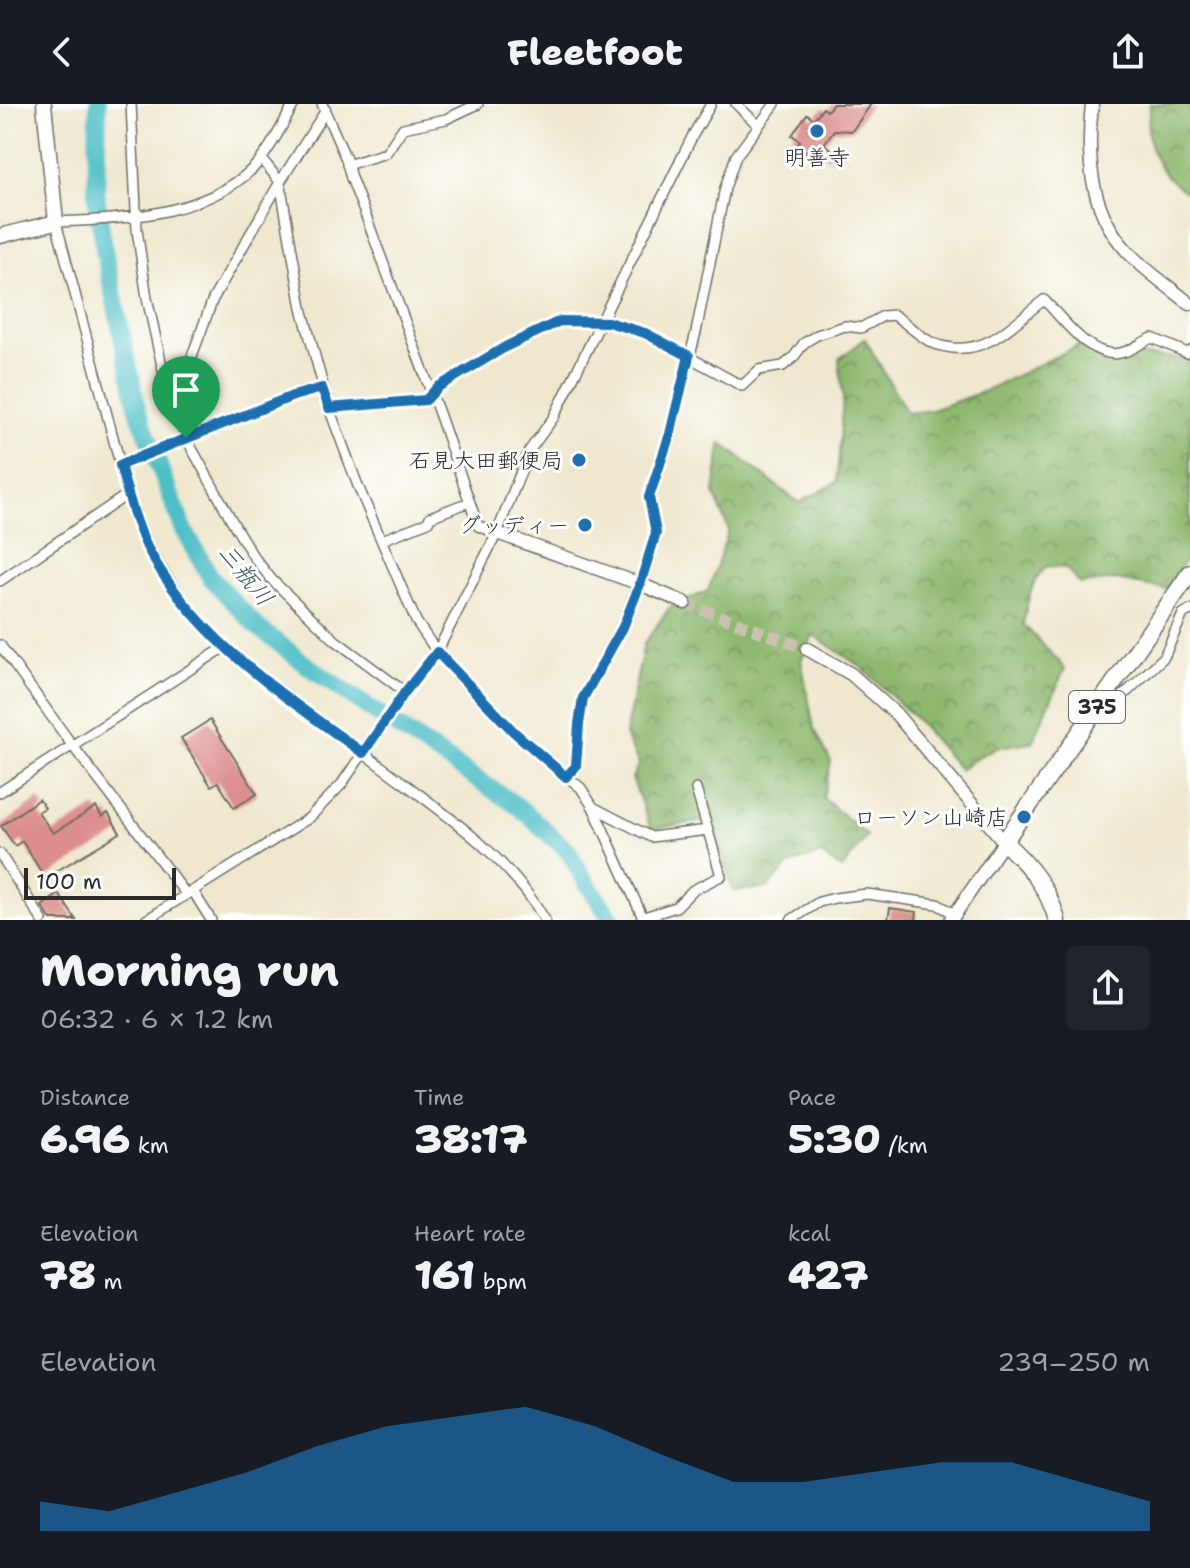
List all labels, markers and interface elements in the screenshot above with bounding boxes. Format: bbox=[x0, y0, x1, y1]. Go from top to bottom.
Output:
text: Fleetfoot bbox=[507, 28, 683, 77]
icon: back bbox=[40, 30, 84, 74]
icon: share bbox=[1106, 30, 1150, 74]
marker: 明善寺 bbox=[808, 122, 826, 140]
place label: 明善寺 bbox=[784, 143, 850, 172]
pin bbox=[152, 356, 220, 438]
icon: arrive bbox=[164, 368, 208, 412]
place label: 石見大田郵便局 bbox=[409, 446, 563, 475]
marker: 石見大田郵便局 bbox=[570, 451, 588, 469]
place label: グッディー bbox=[459, 511, 569, 540]
marker: グッディー bbox=[576, 516, 594, 534]
water label: 三瓶川 bbox=[211, 537, 281, 613]
road number: 375 bbox=[1069, 691, 1125, 723]
place label: ローソン山崎店 bbox=[854, 803, 1008, 832]
marker: ローソン山崎店 bbox=[1015, 808, 1033, 826]
scale bar bbox=[24, 864, 176, 900]
text: 100 m bbox=[36, 867, 102, 896]
text: Morning run bbox=[40, 941, 339, 1000]
button: share bbox=[1066, 946, 1150, 1030]
text: 06:32 · 6 × 1.2 km bbox=[40, 1001, 273, 1036]
text: Distance bbox=[40, 1083, 130, 1112]
text: Time bbox=[414, 1083, 464, 1112]
text: Pace bbox=[788, 1083, 836, 1112]
text: 6.96 bbox=[40, 1112, 130, 1166]
text: 38:17 bbox=[414, 1112, 527, 1166]
text: 5:30 bbox=[788, 1112, 881, 1166]
text: km bbox=[130, 1131, 169, 1160]
text: /km bbox=[881, 1131, 928, 1160]
text: Elevation bbox=[40, 1219, 138, 1248]
text: Heart rate bbox=[414, 1219, 526, 1248]
text: kcal bbox=[788, 1219, 831, 1248]
text: 78 bbox=[40, 1248, 96, 1302]
text: 161 bbox=[414, 1248, 475, 1302]
text: 427 bbox=[788, 1248, 868, 1302]
text: m bbox=[96, 1267, 122, 1296]
text: bpm bbox=[475, 1267, 527, 1296]
text: Elevation bbox=[40, 1344, 156, 1379]
text: 239–250 m bbox=[997, 1344, 1150, 1379]

